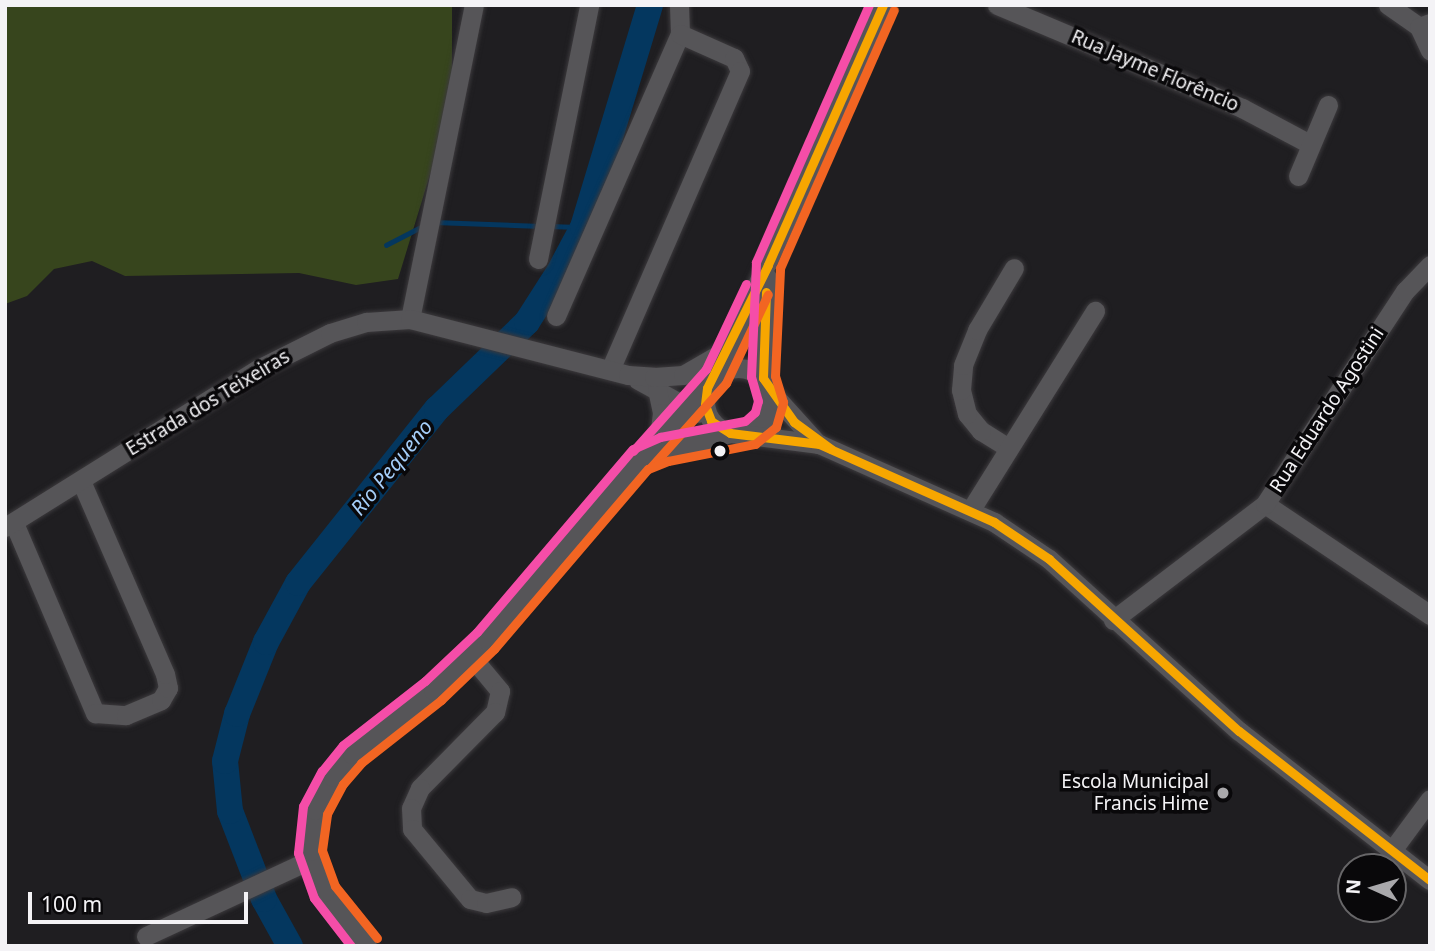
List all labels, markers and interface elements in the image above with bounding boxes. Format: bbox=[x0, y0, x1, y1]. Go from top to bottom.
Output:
street label: Rua Jayme Florêncio bbox=[1068, 25, 1242, 117]
street label: Rua Eduardo Agostini bbox=[1265, 323, 1389, 497]
street label: Estrada dos Teixeiras bbox=[122, 345, 294, 461]
water label: Rio Pequeno bbox=[345, 414, 437, 520]
unlabelled marker bbox=[713, 444, 727, 458]
place label: Escola Municipal Francis Hime bbox=[1061, 771, 1209, 815]
marker: Escola Municipal Francis Hime bbox=[1215, 785, 1231, 801]
north arrow bbox=[1337, 853, 1407, 923]
scale bar bbox=[32, 878, 252, 922]
text: N bbox=[1340, 878, 1367, 895]
text: 100 m bbox=[41, 890, 102, 918]

